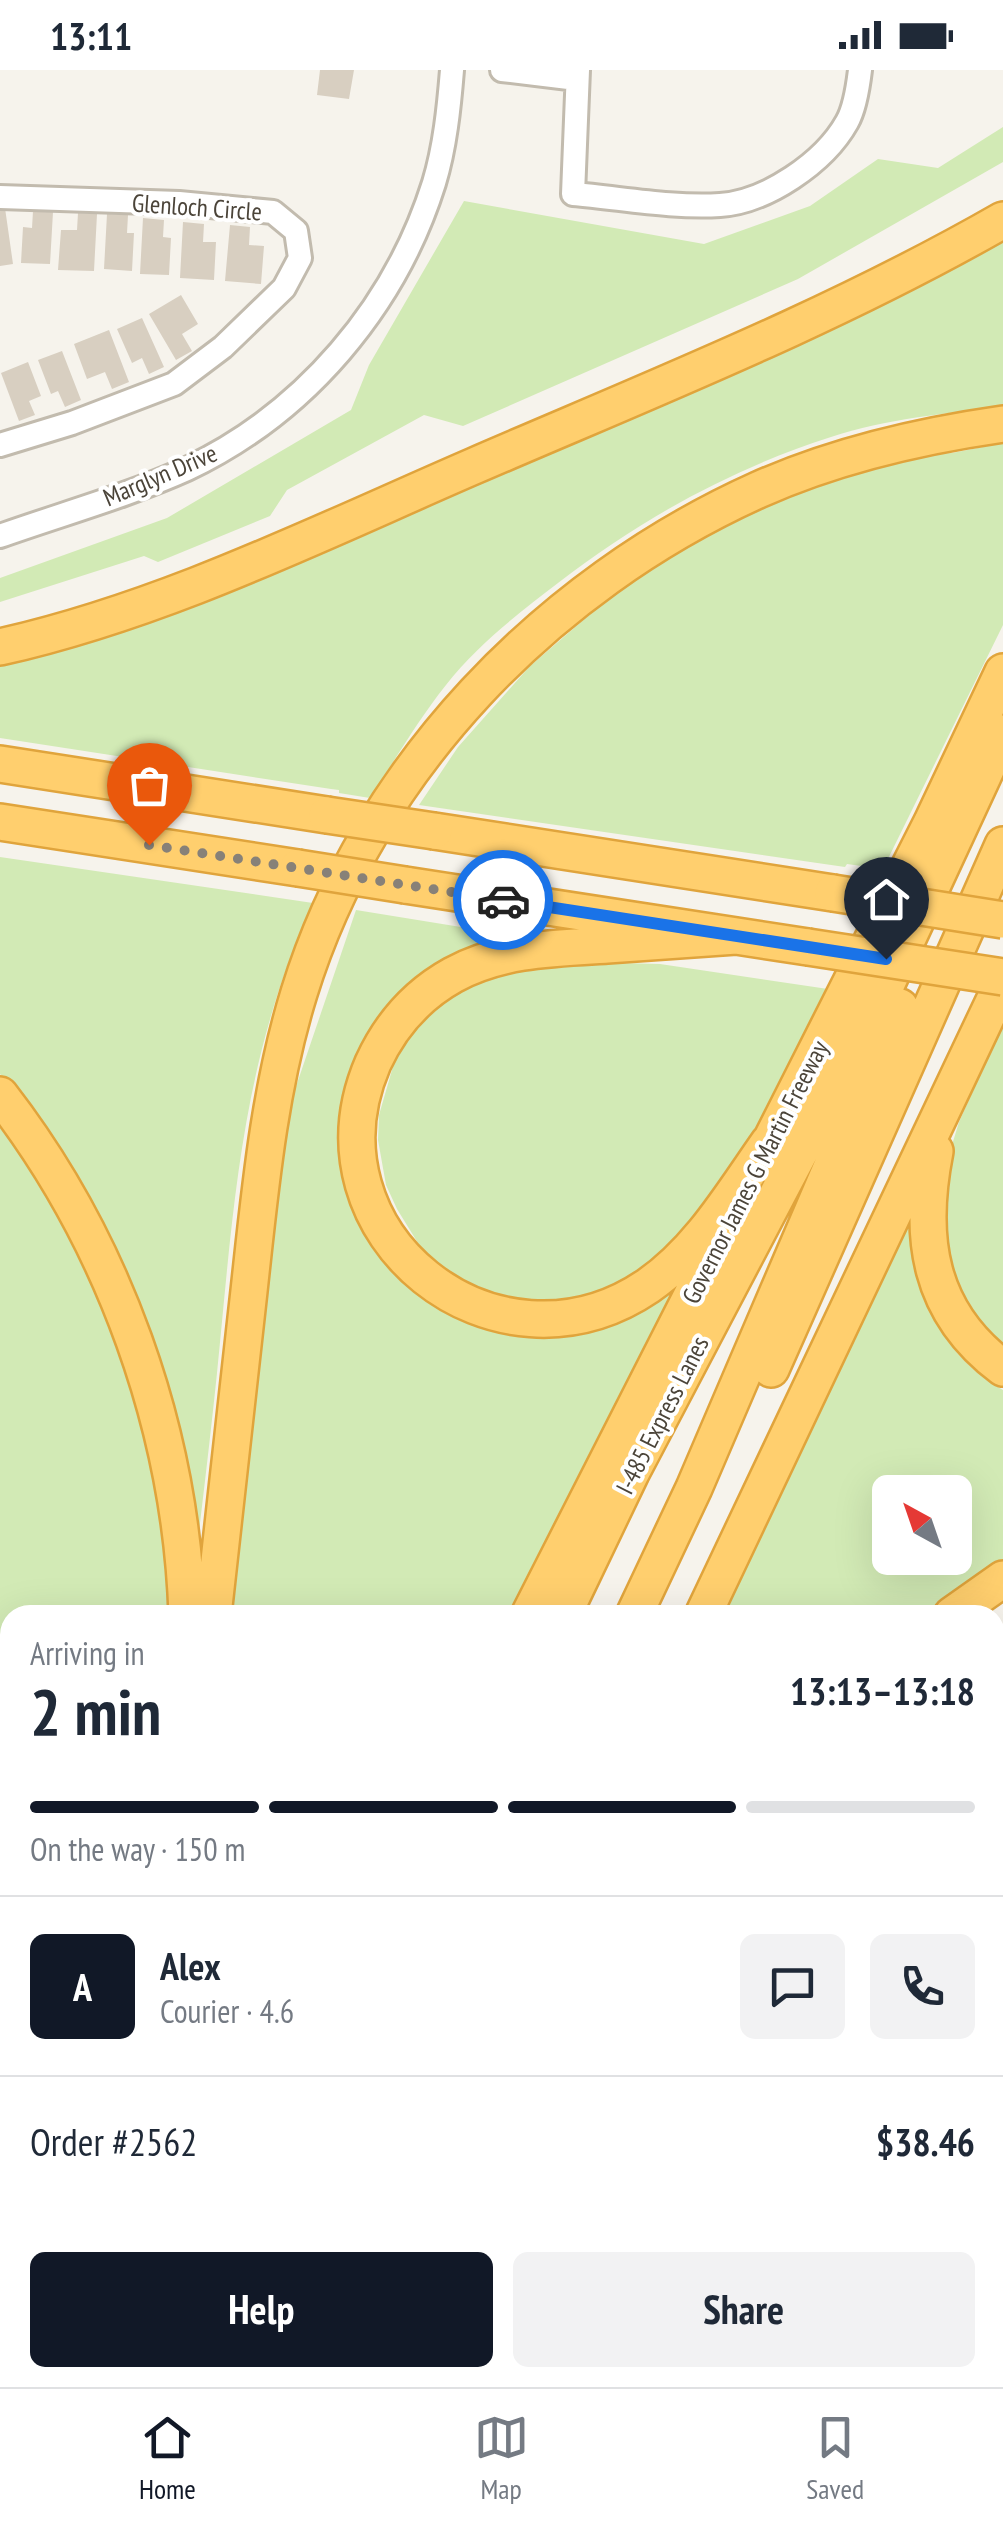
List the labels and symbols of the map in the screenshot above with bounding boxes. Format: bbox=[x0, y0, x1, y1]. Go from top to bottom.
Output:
street label: Glenloch Circle bbox=[131, 187, 263, 227]
street label: Marglyn Drive bbox=[98, 437, 222, 513]
pin bbox=[107, 743, 192, 846]
courier bbox=[453, 850, 553, 950]
pin bbox=[844, 857, 929, 960]
street label: Governor James G Martin Freeway bbox=[675, 1034, 836, 1309]
street label: I-485 Express Lanes bbox=[608, 1331, 716, 1499]
north arrow bbox=[872, 1475, 972, 1575]

